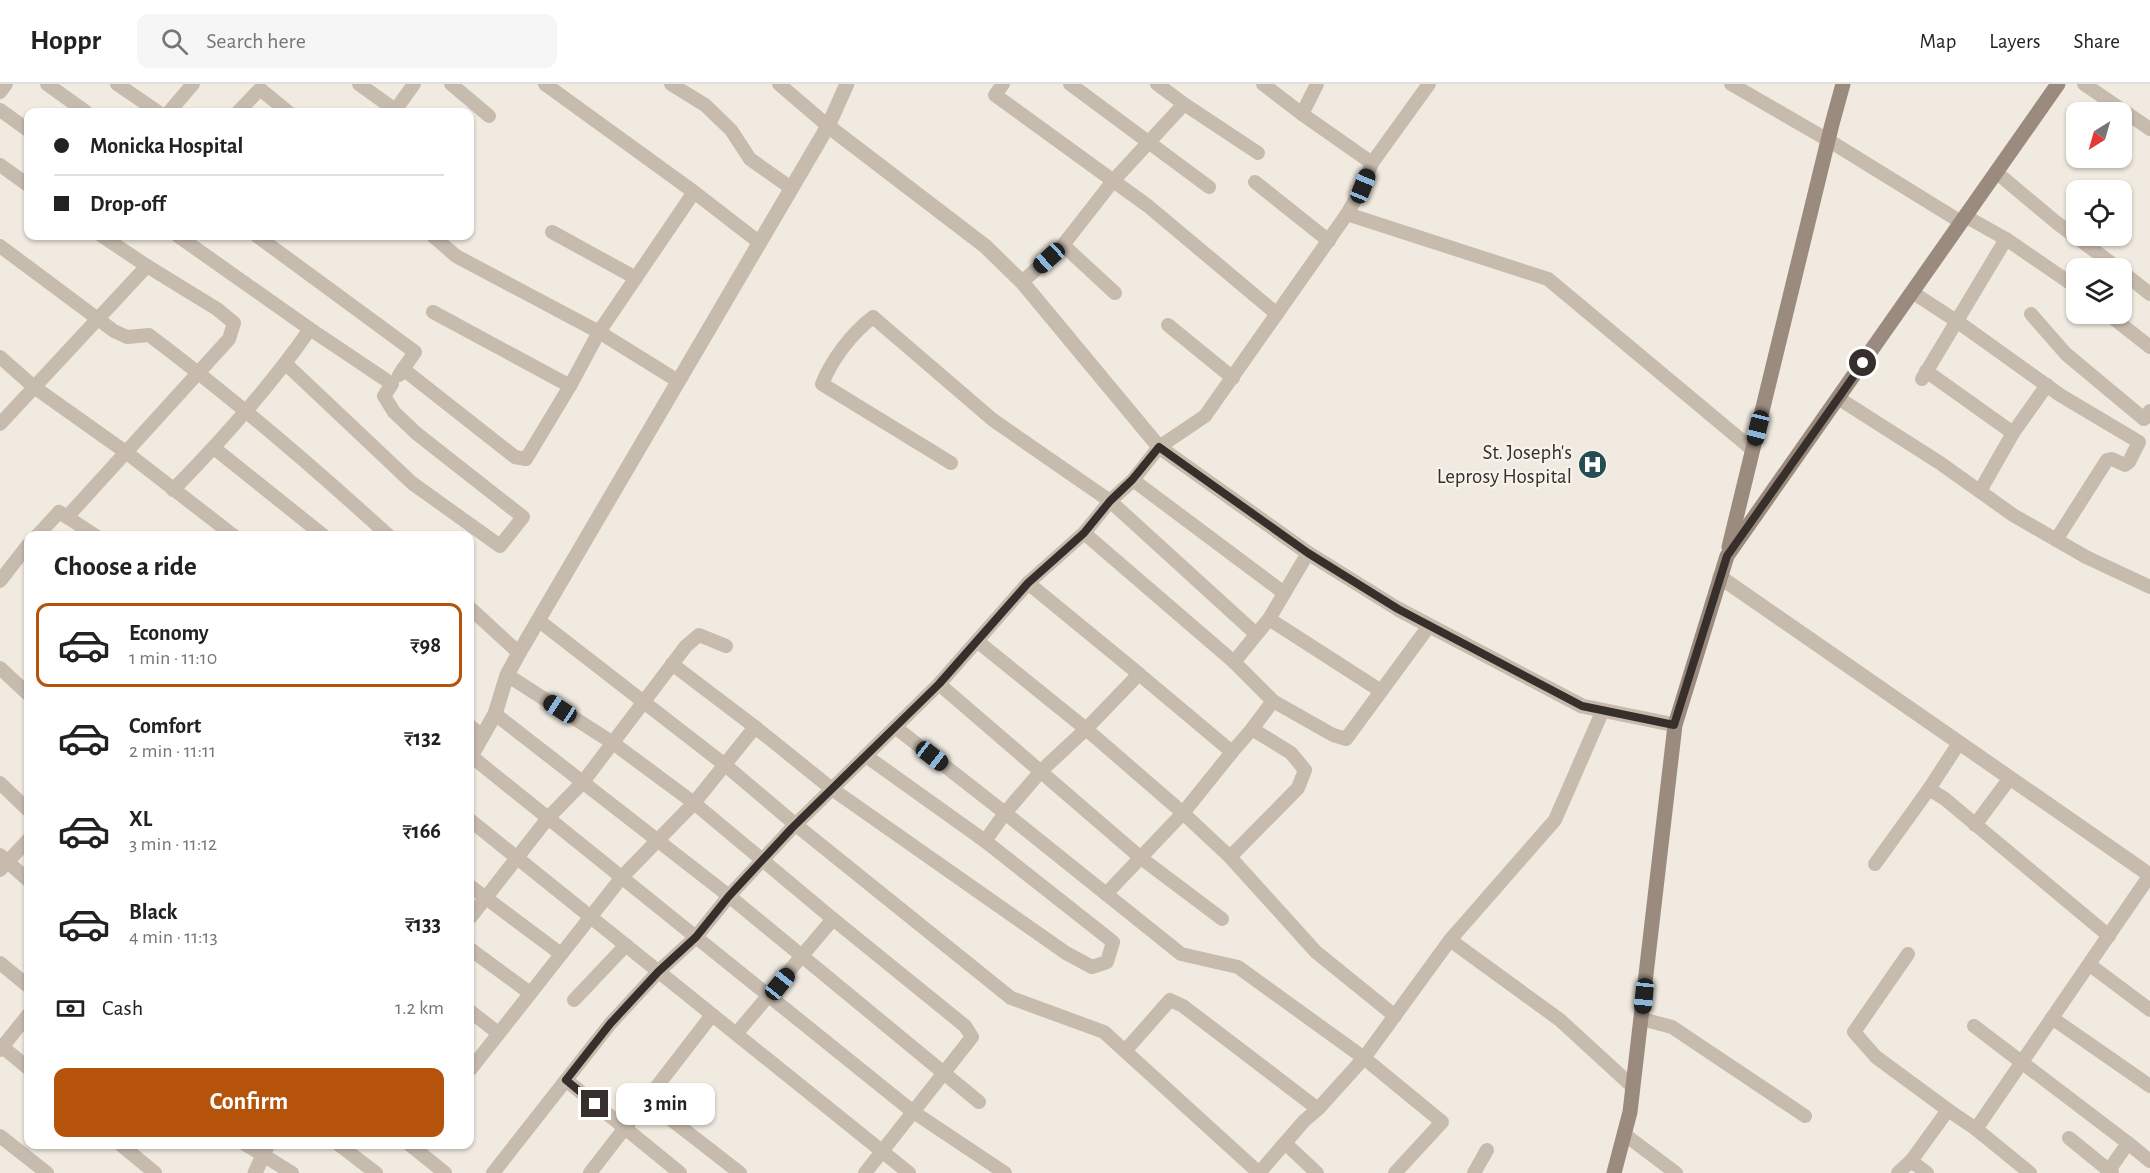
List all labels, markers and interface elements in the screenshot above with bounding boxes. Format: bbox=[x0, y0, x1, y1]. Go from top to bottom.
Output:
search box bbox=[137, 14, 557, 68]
icon: search bbox=[158, 25, 191, 58]
text: Hoppr bbox=[30, 27, 101, 55]
text: Search here bbox=[206, 30, 306, 52]
text: Map bbox=[1920, 31, 1956, 52]
text: Layers bbox=[1989, 31, 2040, 52]
text: Share bbox=[2073, 31, 2120, 52]
north arrow bbox=[2066, 102, 2132, 168]
map controls bbox=[2066, 102, 2132, 324]
text: Monicka Hospital bbox=[90, 135, 243, 157]
car bbox=[1348, 166, 1378, 206]
button: locate bbox=[2066, 180, 2132, 246]
text: Drop-off bbox=[90, 193, 166, 215]
car bbox=[1030, 239, 1068, 277]
button: layers bbox=[2066, 258, 2132, 324]
route start bbox=[1849, 349, 1876, 376]
car bbox=[1745, 408, 1771, 448]
place label: St. Joseph's Leprosy Hospital bbox=[1437, 442, 1572, 487]
hospital icon: St. Joseph's Leprosy Hospital bbox=[1577, 448, 1609, 480]
text: Choose a ride bbox=[54, 553, 197, 580]
icon: car bbox=[57, 618, 111, 672]
text: Economy bbox=[129, 622, 209, 644]
text: ₹98 bbox=[410, 634, 441, 656]
text: 1 min · 11:10 bbox=[129, 648, 217, 668]
car bbox=[540, 692, 580, 726]
icon: car bbox=[57, 711, 111, 765]
text: Comfort bbox=[129, 715, 201, 737]
text: ₹132 bbox=[404, 727, 441, 749]
car bbox=[912, 738, 952, 774]
text: 2 min · 11:11 bbox=[129, 741, 216, 761]
icon: car bbox=[57, 804, 111, 858]
text: XL bbox=[129, 808, 152, 830]
text: ₹166 bbox=[403, 820, 441, 842]
text: 3 min · 11:12 bbox=[129, 834, 217, 854]
icon: car bbox=[57, 897, 111, 951]
text: Black bbox=[129, 901, 177, 923]
text: ₹133 bbox=[405, 913, 441, 935]
text: 4 min · 11:13 bbox=[129, 927, 218, 947]
car bbox=[762, 964, 798, 1004]
car bbox=[1633, 977, 1655, 1015]
icon: cash bbox=[54, 992, 87, 1025]
text: Cash bbox=[102, 997, 143, 1019]
text: 1.2 km bbox=[395, 998, 444, 1018]
button: Confirm bbox=[54, 1068, 444, 1137]
callout: 3 min bbox=[616, 1083, 715, 1125]
route end bbox=[581, 1090, 608, 1117]
text: 3 min bbox=[644, 1094, 687, 1114]

